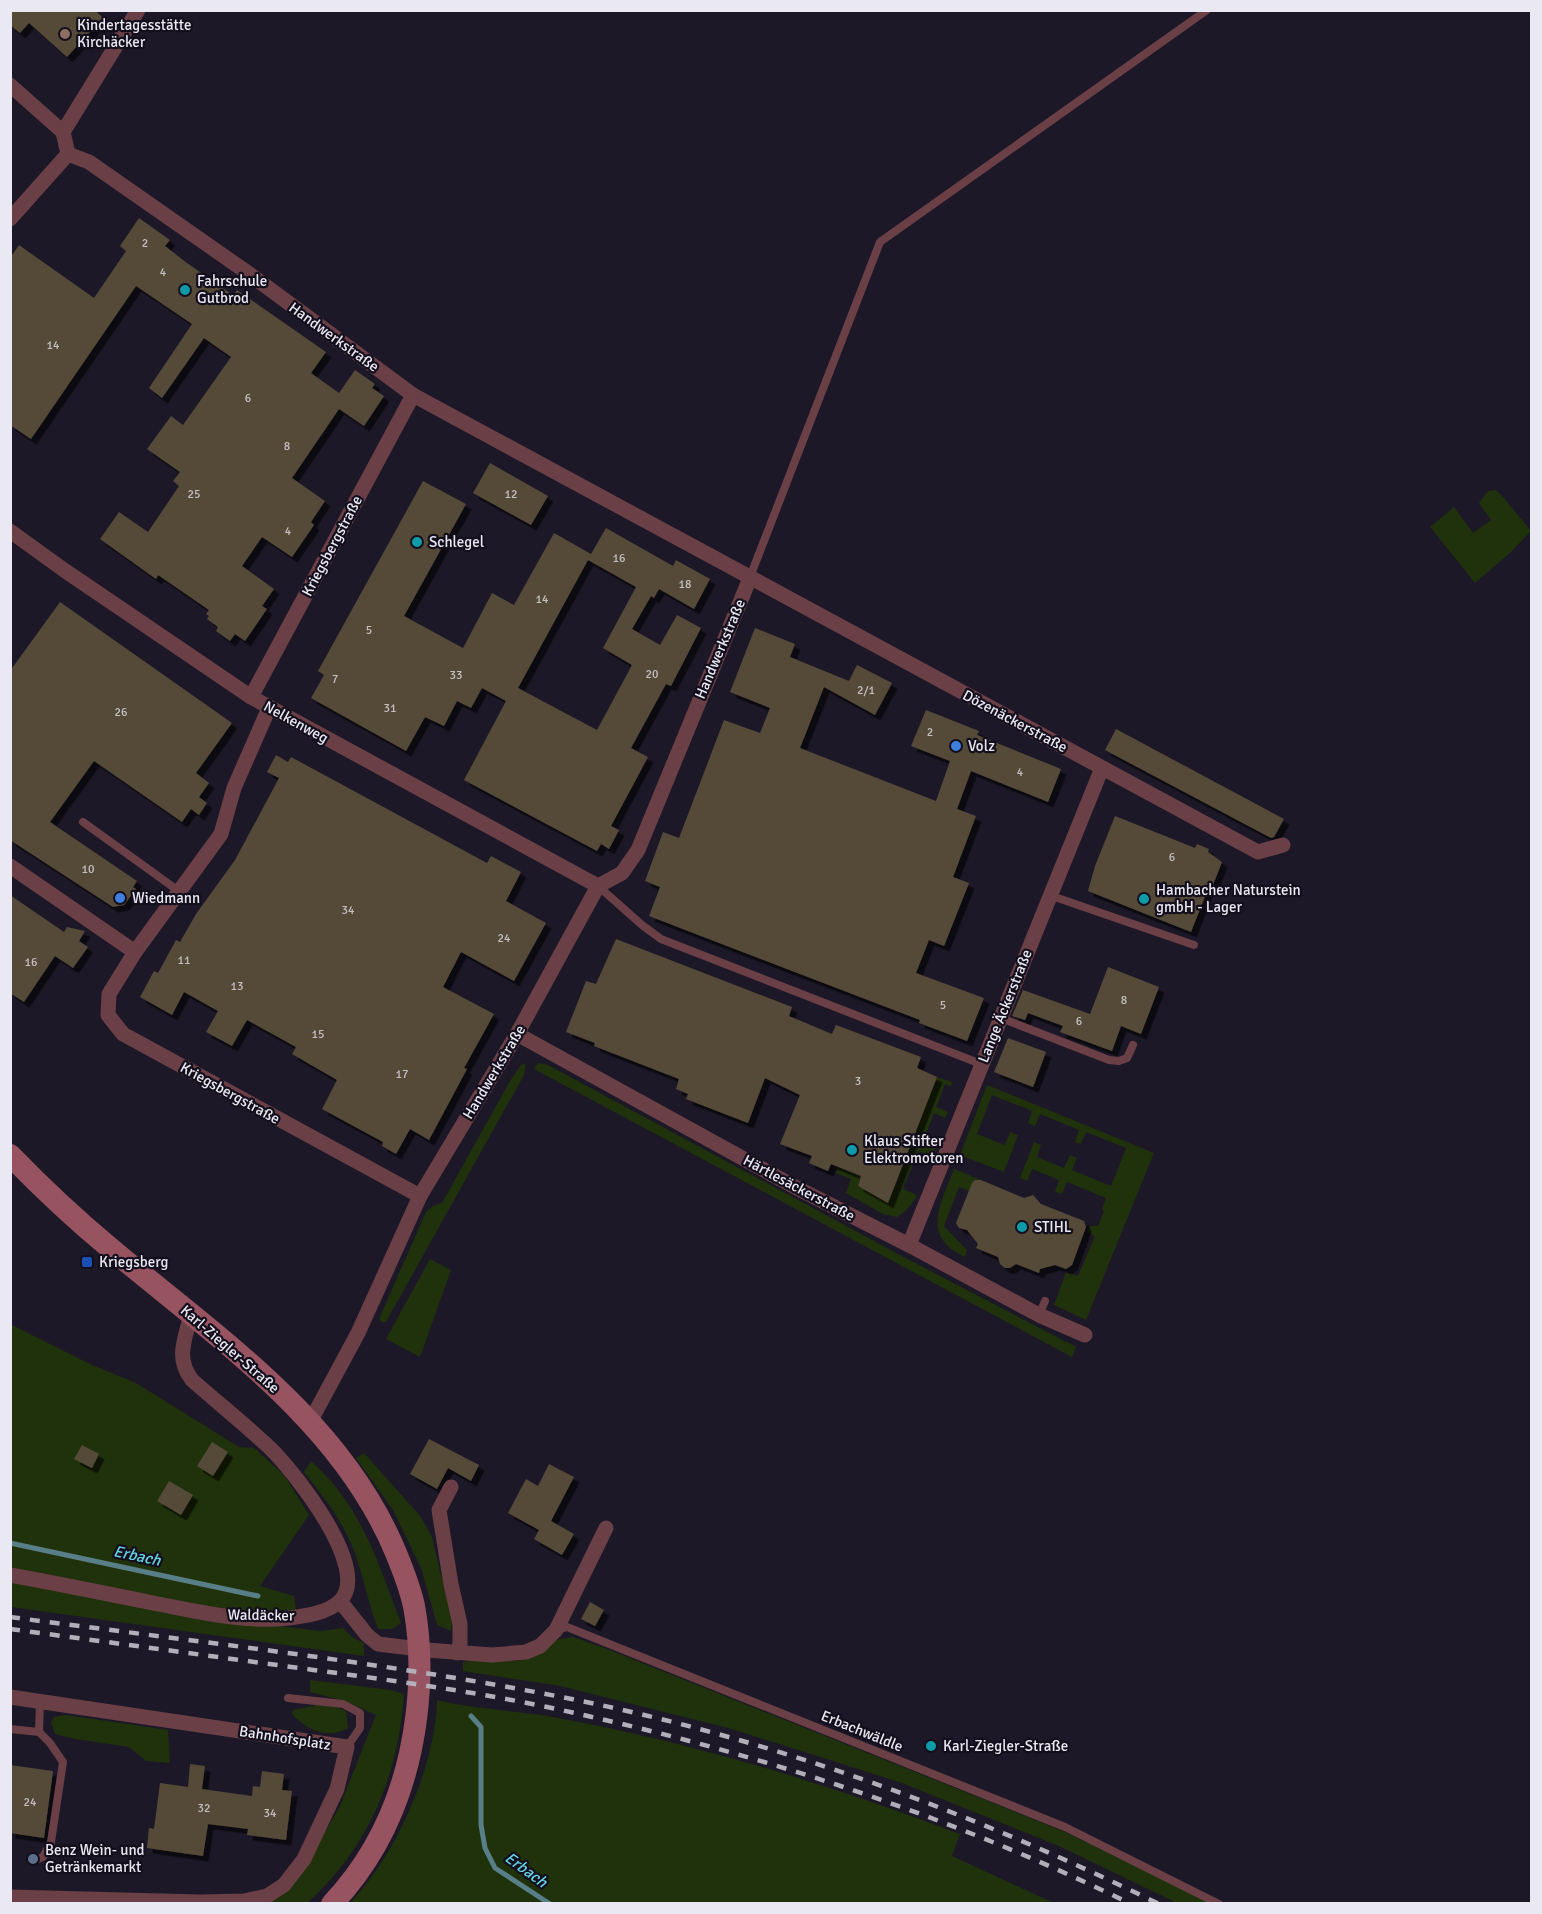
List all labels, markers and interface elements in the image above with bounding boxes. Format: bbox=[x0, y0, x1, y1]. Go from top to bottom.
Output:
place label: Kindertagesstätte Kirchäcker bbox=[77, 16, 191, 51]
marker: Kindertagesstätte Kirchäcker bbox=[58, 27, 72, 41]
house number: 2 bbox=[142, 236, 148, 251]
house number: 4 bbox=[160, 265, 167, 280]
place label: Fahrschule Gutbrod bbox=[197, 272, 267, 307]
marker: Fahrschule Gutbrod bbox=[178, 283, 192, 297]
street label: Handwerkstraße bbox=[286, 298, 382, 376]
house number: 14 bbox=[47, 338, 60, 353]
house number: 6 bbox=[245, 391, 251, 406]
house number: 8 bbox=[284, 439, 290, 454]
house number: 25 bbox=[188, 487, 200, 502]
house number: 12 bbox=[505, 487, 517, 502]
street label: Kriegsbergstraße bbox=[298, 493, 366, 599]
house number: 4 bbox=[285, 524, 292, 539]
place label: Schlegel bbox=[429, 533, 484, 551]
marker: Schlegel bbox=[410, 535, 424, 549]
house number: 16 bbox=[613, 551, 625, 566]
house number: 18 bbox=[679, 577, 691, 592]
house number: 14 bbox=[536, 592, 549, 607]
street label: Handwerkstraße bbox=[691, 596, 749, 702]
house number: 5 bbox=[366, 623, 372, 638]
house number: 20 bbox=[646, 667, 658, 682]
house number: 33 bbox=[450, 668, 462, 683]
house number: 7 bbox=[332, 672, 338, 687]
house number: 2/1 bbox=[857, 683, 875, 698]
street label: Dözenäckerstraße bbox=[960, 686, 1070, 756]
street label: Nelkenweg bbox=[261, 697, 331, 747]
house number: 31 bbox=[384, 701, 396, 716]
house number: 26 bbox=[115, 705, 127, 720]
house number: 2 bbox=[927, 725, 933, 740]
place label: Volz bbox=[968, 737, 995, 755]
marker: Volz bbox=[949, 739, 963, 753]
house number: 4 bbox=[1017, 765, 1024, 780]
house number: 6 bbox=[1169, 850, 1175, 865]
house number: 10 bbox=[82, 862, 94, 877]
place label: Hambacher Naturstein gmbH - Lager bbox=[1156, 881, 1301, 916]
place label: Wiedmann bbox=[132, 889, 200, 907]
marker: Wiedmann bbox=[113, 891, 127, 905]
marker: Hambacher Naturstein gmbH - Lager bbox=[1137, 892, 1151, 906]
house number: 34 bbox=[342, 903, 355, 918]
house number: 24 bbox=[498, 931, 511, 946]
street label: Lange Äckerstraße bbox=[974, 947, 1036, 1065]
house number: 11 bbox=[178, 953, 190, 968]
house number: 16 bbox=[25, 955, 37, 970]
house number: 13 bbox=[231, 979, 243, 994]
house number: 8 bbox=[1121, 993, 1127, 1008]
house number: 5 bbox=[940, 998, 946, 1013]
house number: 6 bbox=[1076, 1014, 1082, 1029]
street label: Handwerkstraße bbox=[459, 1022, 529, 1122]
house number: 15 bbox=[312, 1027, 324, 1042]
street label: Kriegsbergstraße bbox=[177, 1058, 283, 1128]
house number: 17 bbox=[396, 1067, 408, 1082]
house number: 3 bbox=[855, 1074, 861, 1089]
place label: Klaus Stifter Elektromotoren bbox=[864, 1132, 964, 1167]
marker: Klaus Stifter Elektromotoren bbox=[845, 1143, 859, 1157]
street label: Härtlesäckerstraße bbox=[740, 1151, 858, 1225]
place label: STIHL bbox=[1034, 1218, 1072, 1236]
marker: STIHL bbox=[1015, 1220, 1029, 1234]
place label: Kriegsberg bbox=[99, 1253, 169, 1271]
marker: Kriegsberg bbox=[80, 1255, 94, 1269]
street label: Karl-Ziegler-Straße bbox=[177, 1301, 283, 1397]
water label: Erbach bbox=[112, 1541, 164, 1571]
street label: Waldäcker bbox=[227, 1605, 295, 1625]
street label: Erbachwäldle bbox=[818, 1706, 906, 1756]
street label: Bahnhofsplatz bbox=[238, 1722, 332, 1754]
place label: Karl-Ziegler-Straße bbox=[943, 1737, 1068, 1755]
marker: Karl-Ziegler-Straße bbox=[924, 1739, 938, 1753]
house number: 24 bbox=[24, 1795, 37, 1810]
house number: 32 bbox=[198, 1801, 210, 1816]
house number: 34 bbox=[264, 1806, 277, 1821]
place label: Benz Wein- und Getränkemarkt bbox=[45, 1841, 145, 1876]
water label: Erbach bbox=[501, 1848, 552, 1893]
marker: Benz Wein- und Getränkemarkt bbox=[26, 1852, 40, 1866]

